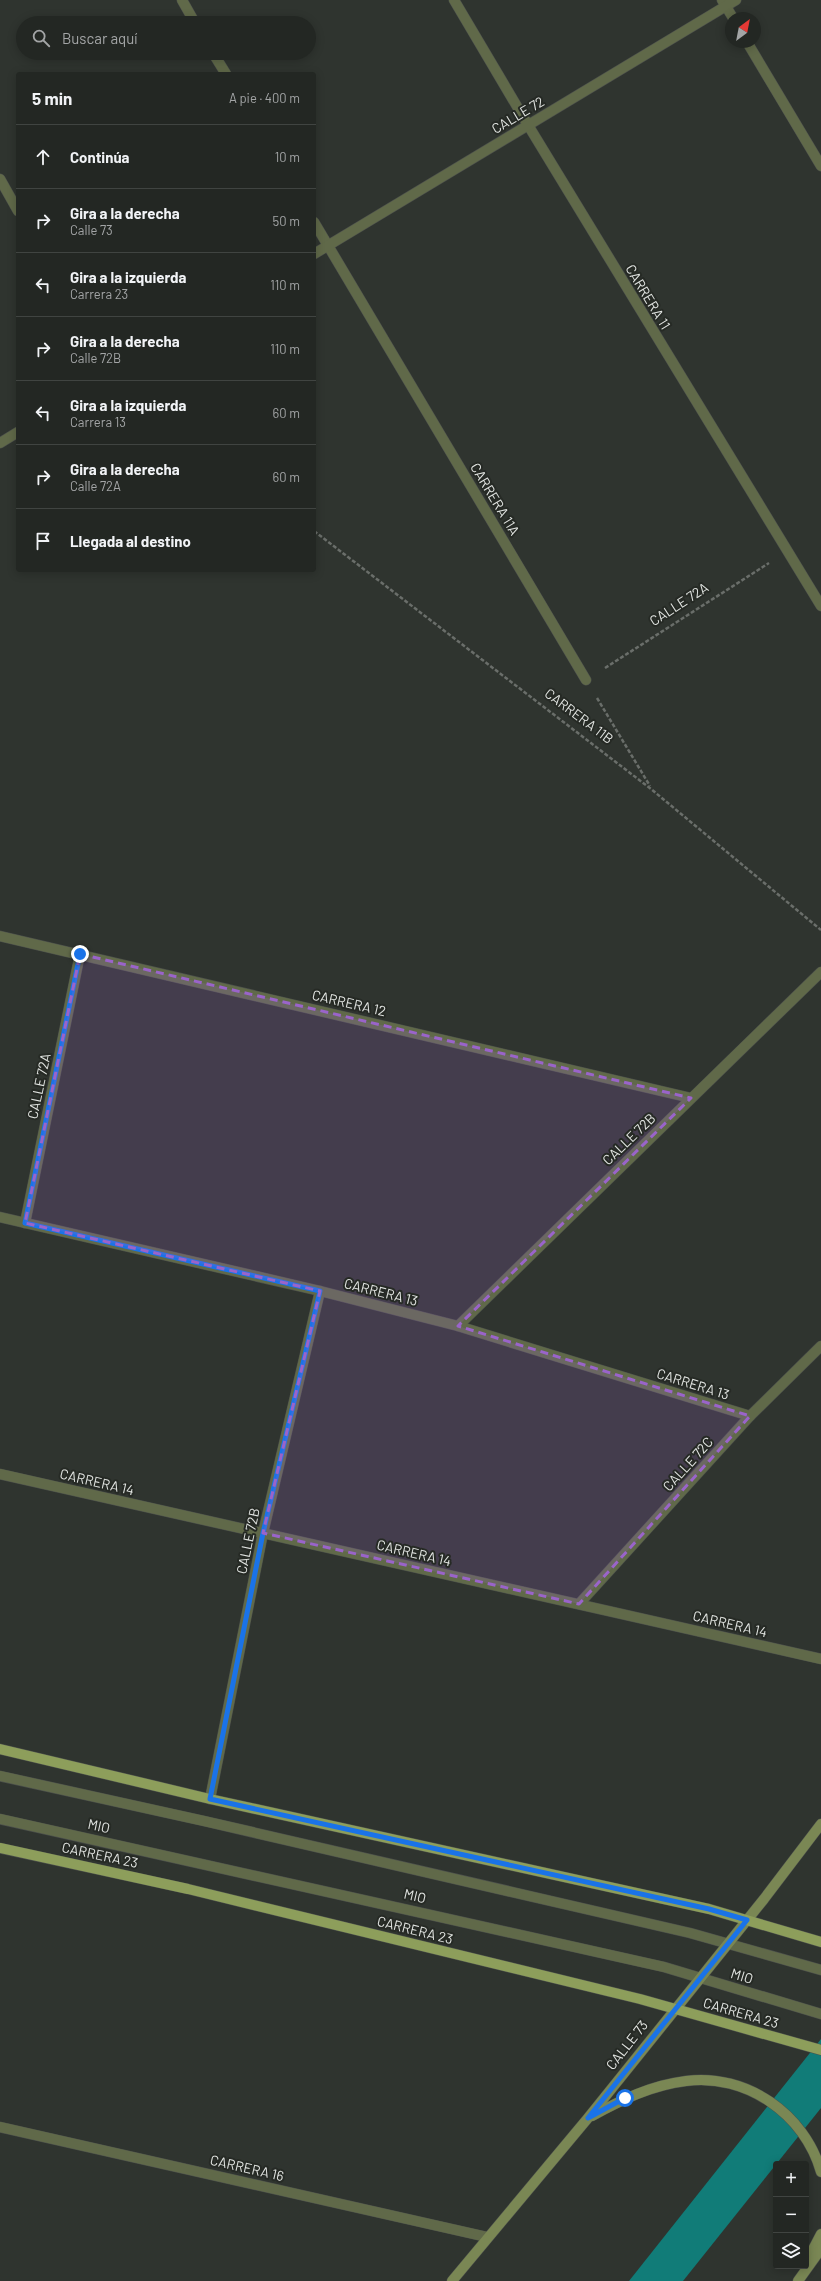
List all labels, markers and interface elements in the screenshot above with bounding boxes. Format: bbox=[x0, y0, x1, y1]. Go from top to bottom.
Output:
north arrow bbox=[725, 12, 761, 48]
search box bbox=[16, 16, 316, 60]
icon: search bbox=[30, 27, 52, 49]
text: Buscar aquí bbox=[62, 29, 138, 47]
text: 5 min bbox=[32, 88, 72, 108]
text: A pie · 400 m bbox=[229, 90, 300, 106]
street label: CALLE 72 bbox=[488, 92, 547, 137]
icon: ahead bbox=[32, 146, 54, 168]
text: Continúa bbox=[70, 148, 130, 166]
text: 10 m bbox=[275, 149, 300, 165]
text: Gira a la derecha bbox=[70, 204, 180, 222]
icon: right bbox=[32, 210, 54, 232]
text: 50 m bbox=[273, 213, 300, 229]
text: Calle 73 bbox=[70, 222, 113, 238]
street label: CARRERA 11 bbox=[622, 261, 674, 332]
text: Gira a la izquierda bbox=[70, 268, 186, 286]
icon: left bbox=[32, 274, 54, 296]
text: 110 m bbox=[270, 277, 300, 293]
text: Carrera 23 bbox=[70, 286, 128, 302]
text: Gira a la derecha bbox=[70, 332, 180, 350]
icon: right bbox=[32, 338, 54, 360]
text: 110 m bbox=[270, 341, 300, 357]
text: Calle 72B bbox=[70, 350, 121, 366]
text: Gira a la izquierda bbox=[70, 396, 186, 414]
icon: left bbox=[32, 402, 54, 424]
text: 60 m bbox=[273, 405, 300, 421]
text: Carrera 13 bbox=[70, 414, 126, 430]
text: Gira a la derecha bbox=[70, 460, 180, 478]
street label: CARRERA 11A bbox=[467, 460, 524, 538]
icon: right bbox=[32, 466, 54, 488]
text: 60 m bbox=[273, 469, 300, 485]
text: Calle 72A bbox=[70, 478, 121, 494]
icon: arrive bbox=[32, 530, 54, 552]
text: Llegada al destino bbox=[70, 532, 191, 550]
street label: CALLE 72A bbox=[646, 578, 712, 629]
street label: CARRERA 11B bbox=[542, 684, 617, 747]
route end bbox=[71, 945, 89, 963]
street label: CARRERA 12 bbox=[310, 986, 388, 1019]
street label: CALLE 72A bbox=[23, 1051, 54, 1120]
street label: CALLE 72B bbox=[599, 1109, 659, 1168]
street label: CARRERA 13 bbox=[343, 1274, 420, 1309]
street label: CARRERA 13 bbox=[655, 1364, 732, 1403]
street label: CALLE 72C bbox=[659, 1433, 716, 1494]
street label: CARRERA 14 bbox=[58, 1465, 136, 1498]
street label: CALLE 72B bbox=[232, 1506, 263, 1575]
street label: CARRERA 14 bbox=[375, 1536, 453, 1569]
street label: CARRERA 14 bbox=[691, 1607, 769, 1640]
street label: MIO bbox=[86, 1815, 112, 1836]
street label: CARRERA 23 bbox=[60, 1838, 140, 1871]
street label: MIO bbox=[402, 1885, 428, 1906]
street label: CARRERA 23 bbox=[375, 1912, 455, 1947]
street label: MIO bbox=[729, 1964, 755, 1987]
street label: CARRERA 23 bbox=[701, 1994, 781, 2031]
street label: CALLE 73 bbox=[602, 2017, 651, 2073]
route start bbox=[616, 2089, 634, 2107]
street label: CARRERA 16 bbox=[209, 2151, 286, 2184]
map controls bbox=[773, 2161, 809, 2269]
button: + bbox=[773, 2161, 809, 2197]
button: − bbox=[773, 2197, 809, 2233]
button: layers bbox=[773, 2233, 809, 2269]

